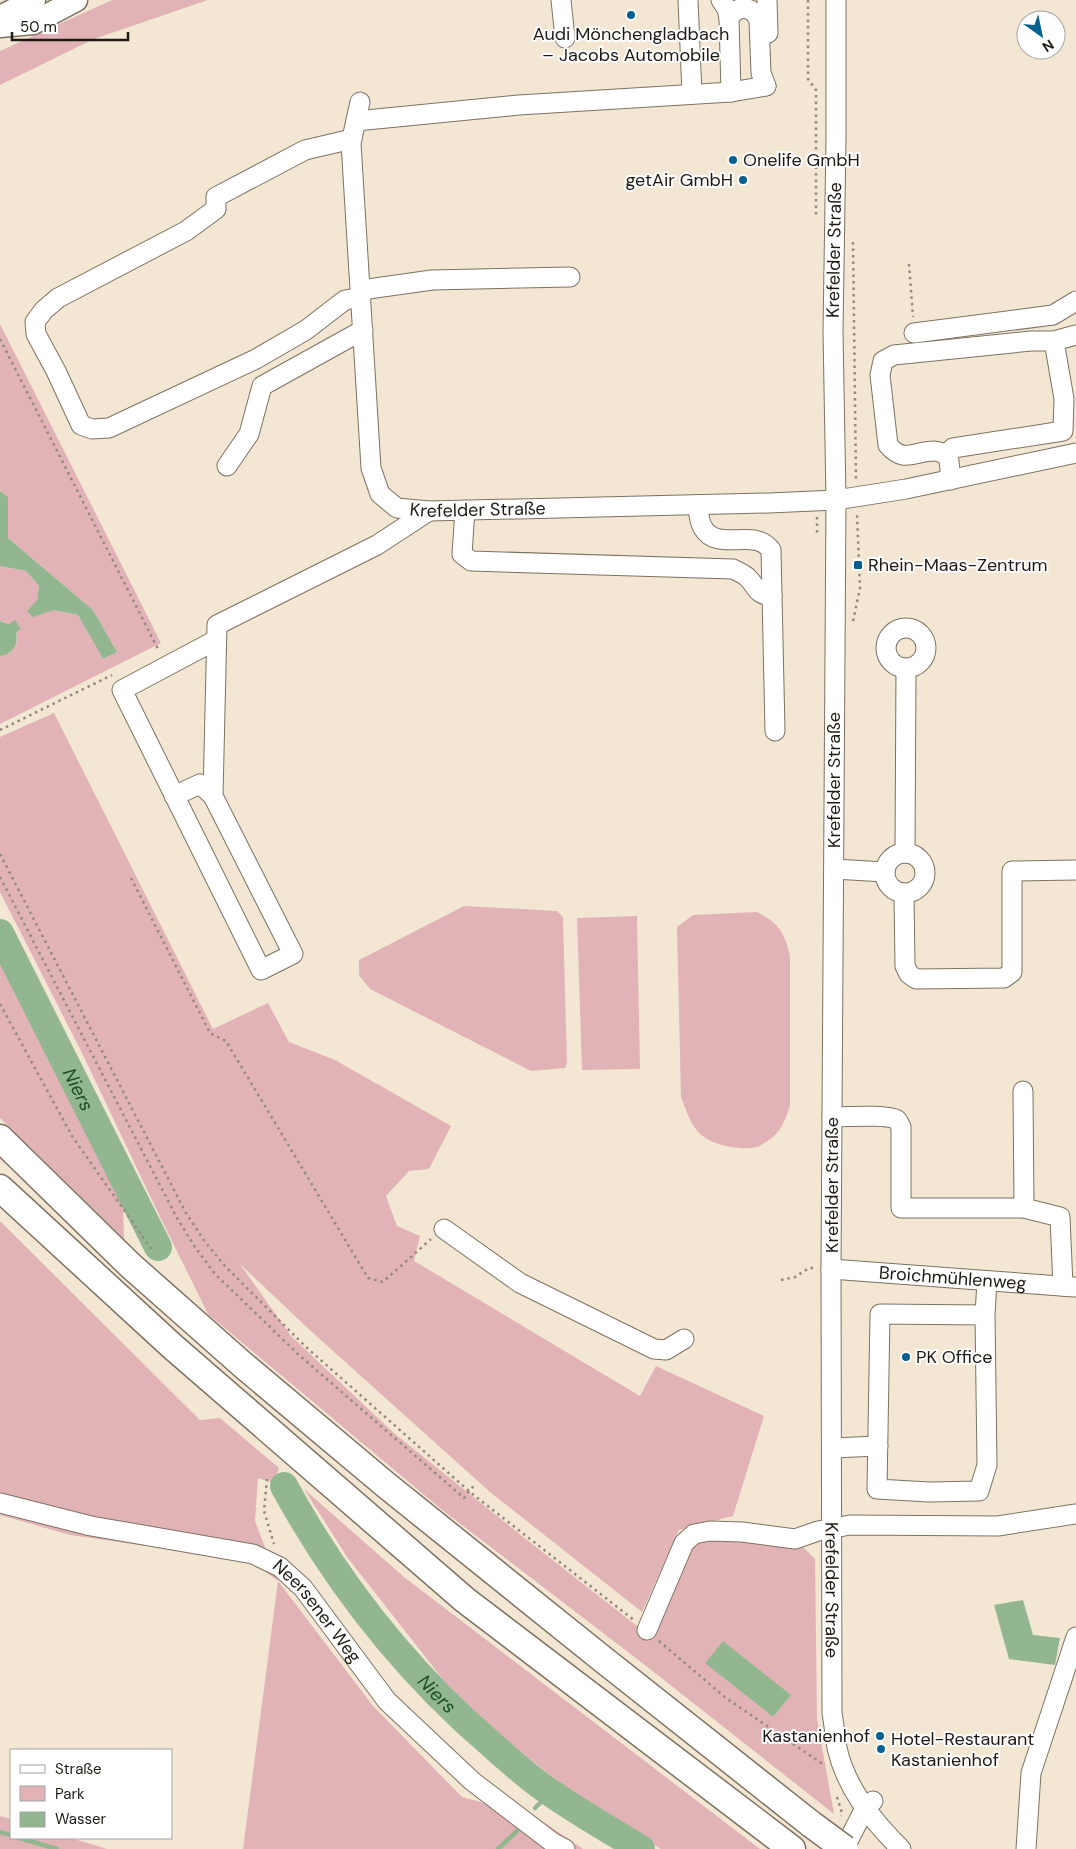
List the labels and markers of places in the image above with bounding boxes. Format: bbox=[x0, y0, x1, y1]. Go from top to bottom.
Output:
marker: Audi Mönchengladbach – Jacobs Automobile bbox=[625, 9, 637, 21]
place label: Audi Mönchengladbach – Jacobs Automobile bbox=[533, 22, 729, 67]
place label: Onelife GmbH bbox=[743, 148, 860, 172]
marker: Onelife GmbH bbox=[727, 154, 739, 166]
place label: getAir GmbH bbox=[625, 168, 733, 192]
marker: getAir GmbH bbox=[737, 174, 749, 186]
place label: Rhein-Maas-Zentrum bbox=[868, 553, 1048, 577]
marker: Rhein-Maas-Zentrum bbox=[852, 559, 864, 571]
place label: PK Office bbox=[916, 1345, 992, 1369]
marker: PK Office bbox=[900, 1351, 912, 1363]
place label: Kastanienhof bbox=[762, 1724, 870, 1748]
place label: Hotel-Restaurant Kastanienhof bbox=[891, 1727, 1034, 1772]
marker: Kastanienhof bbox=[874, 1730, 886, 1742]
marker: Hotel-Restaurant Kastanienhof bbox=[875, 1743, 887, 1755]

